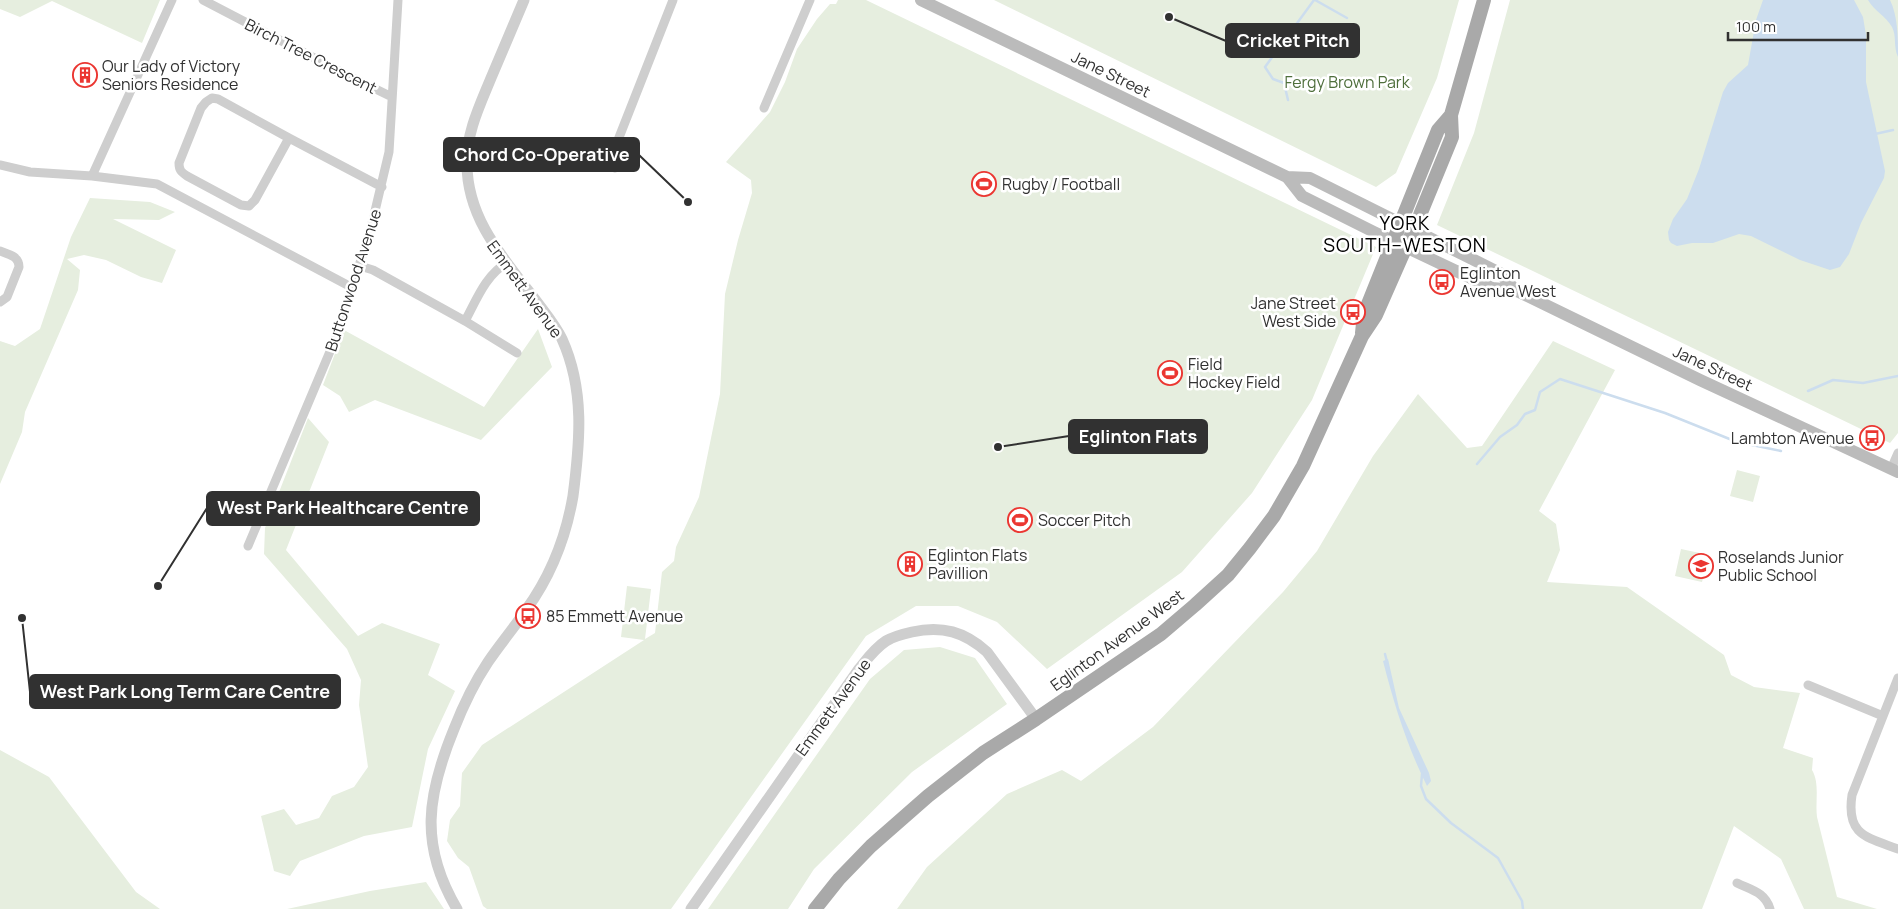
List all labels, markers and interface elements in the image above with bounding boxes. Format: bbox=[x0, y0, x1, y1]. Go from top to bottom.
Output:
scale bar bbox=[1728, 10, 1868, 42]
street label: Birch Tree Crescent bbox=[241, 13, 381, 99]
text: 100 m bbox=[1736, 16, 1776, 37]
callout: Cricket Pitch bbox=[1226, 24, 1359, 57]
text: Cricket Pitch bbox=[1236, 28, 1350, 52]
street label: Jane Street bbox=[1068, 45, 1154, 103]
place label: Our Lady of Victory Seniors Residence bbox=[102, 55, 241, 95]
building icon: Our Lady of Victory Seniors Residence bbox=[72, 62, 98, 88]
park label: Fergy Brown Park bbox=[1284, 71, 1411, 93]
callout: Chord Co-Operative bbox=[444, 138, 639, 171]
text: Chord Co-Operative bbox=[454, 142, 630, 166]
sports icon: Rugby / Football bbox=[971, 171, 997, 197]
place label: Rugby / Football bbox=[1002, 173, 1120, 195]
street label: Buttonwood Avenue bbox=[320, 206, 386, 354]
district label: YORK SOUTH–WESTON bbox=[1323, 210, 1487, 258]
street label: Emmett Avenue bbox=[482, 236, 568, 342]
place label: Eglinton Avenue West bbox=[1460, 262, 1556, 302]
bus stop icon: Eglinton Avenue West bbox=[1429, 269, 1455, 295]
place label: Jane Street West Side bbox=[1251, 292, 1336, 332]
bus stop icon: Jane Street West Side bbox=[1340, 299, 1366, 325]
street label: Jane Street bbox=[1670, 340, 1756, 396]
place label: Field Hockey Field bbox=[1188, 353, 1280, 393]
sports icon: Field Hockey Field bbox=[1157, 360, 1183, 386]
callout: Eglinton Flats bbox=[1069, 420, 1207, 453]
text: Eglinton Flats bbox=[1079, 424, 1198, 448]
bus stop icon: Lambton Avenue bbox=[1859, 425, 1885, 451]
place label: Lambton Avenue bbox=[1731, 427, 1854, 449]
callout: West Park Healthcare Centre bbox=[207, 492, 479, 525]
text: West Park Healthcare Centre bbox=[217, 495, 469, 519]
sports icon: Soccer Pitch bbox=[1007, 507, 1033, 533]
place label: Soccer Pitch bbox=[1038, 509, 1131, 531]
place label: Eglinton Flats Pavillion bbox=[928, 544, 1027, 584]
place label: Roselands Junior Public School bbox=[1718, 546, 1844, 586]
building icon: Eglinton Flats Pavillion bbox=[897, 551, 923, 577]
school or university icon: Roselands Junior Public School bbox=[1688, 553, 1714, 579]
street label: Eglinton Avenue West bbox=[1046, 584, 1188, 696]
bus stop icon: 85 Emmett Avenue bbox=[515, 603, 541, 629]
place label: 85 Emmett Avenue bbox=[546, 605, 683, 627]
street label: Emmett Avenue bbox=[790, 654, 876, 760]
callout: West Park Long Term Care Centre bbox=[30, 675, 340, 708]
text: West Park Long Term Care Centre bbox=[40, 679, 330, 703]

